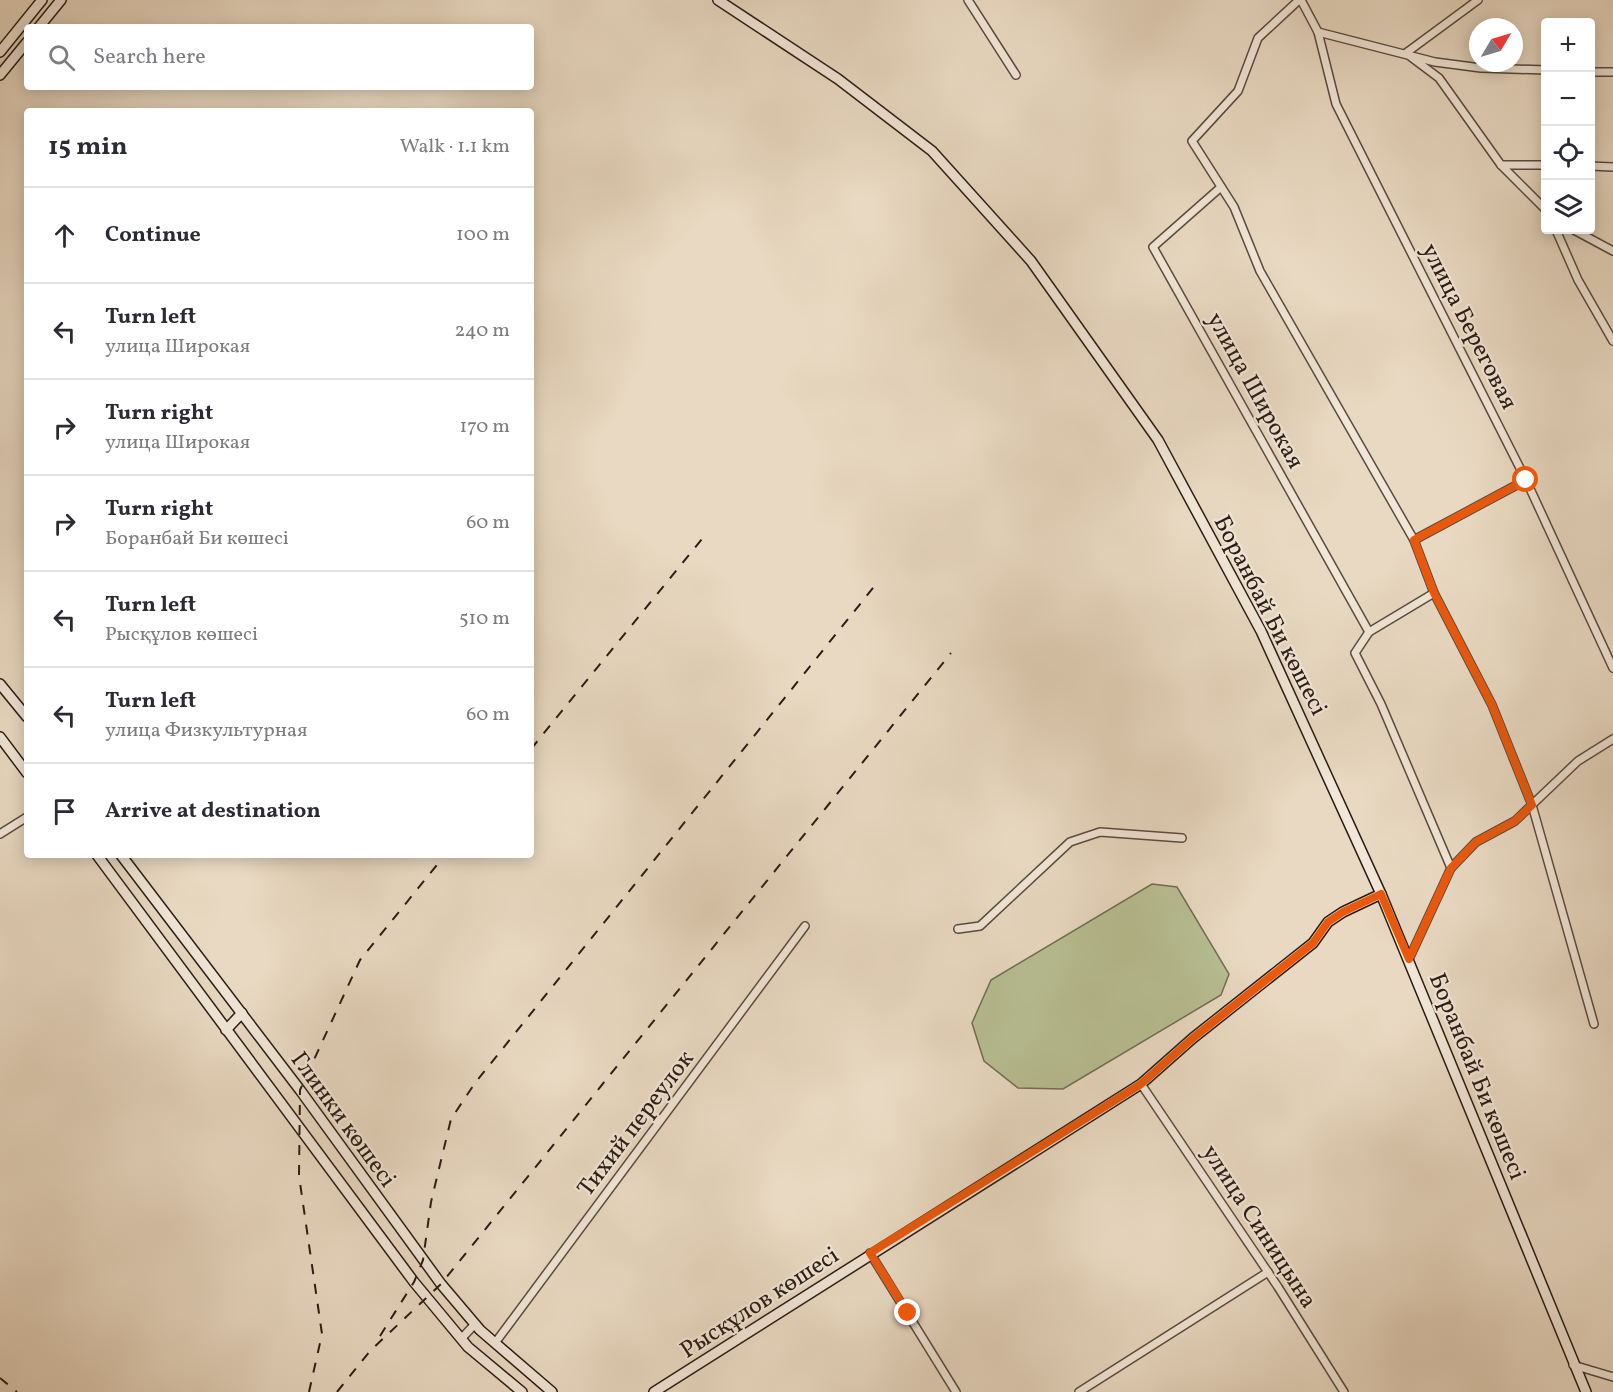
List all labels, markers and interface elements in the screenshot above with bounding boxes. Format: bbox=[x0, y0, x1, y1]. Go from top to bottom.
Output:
north arrow bbox=[1469, 18, 1523, 72]
map controls bbox=[1541, 18, 1595, 234]
button: + bbox=[1541, 18, 1595, 72]
search box bbox=[24, 24, 534, 90]
icon: search bbox=[45, 41, 78, 74]
text: Search here bbox=[93, 42, 206, 73]
button: − bbox=[1541, 72, 1595, 126]
button: locate bbox=[1541, 126, 1595, 180]
text: 15 min bbox=[48, 129, 128, 165]
text: Walk · 1.1 km bbox=[400, 133, 510, 161]
button: layers bbox=[1541, 180, 1595, 234]
icon: ahead bbox=[48, 219, 81, 252]
text: Continue bbox=[105, 220, 201, 251]
text: 100 m bbox=[456, 221, 510, 249]
street label: улица Береговая bbox=[1412, 238, 1525, 416]
text: Turn left bbox=[105, 302, 196, 333]
street label: улица Широкая bbox=[1197, 307, 1311, 475]
icon: left bbox=[48, 315, 81, 348]
text: 240 m bbox=[455, 317, 510, 345]
text: улица Широкая bbox=[105, 333, 250, 361]
text: Turn right bbox=[105, 398, 213, 429]
icon: right bbox=[48, 411, 81, 444]
text: 170 m bbox=[460, 413, 510, 441]
text: улица Широкая bbox=[105, 429, 250, 457]
route start bbox=[1512, 466, 1538, 492]
text: Turn right bbox=[105, 494, 213, 525]
icon: right bbox=[48, 507, 81, 540]
text: 60 m bbox=[466, 509, 510, 537]
street label: Боранбай Би көшесі bbox=[1204, 510, 1334, 722]
text: Боранбай Би көшесі bbox=[105, 525, 289, 553]
text: Turn left bbox=[105, 590, 196, 621]
icon: left bbox=[48, 603, 81, 636]
text: 510 m bbox=[459, 605, 510, 633]
text: Рысқұлов көшесі bbox=[105, 621, 258, 649]
text: Turn left bbox=[105, 686, 196, 717]
icon: left bbox=[48, 699, 81, 732]
text: 60 m bbox=[466, 701, 510, 729]
text: улица Физкультурная bbox=[105, 717, 307, 745]
icon: arrive bbox=[48, 795, 81, 828]
text: Arrive at destination bbox=[105, 796, 321, 827]
street label: Боранбай Би көшесі bbox=[1419, 968, 1533, 1185]
street label: Тихий переулок bbox=[570, 1044, 703, 1204]
street label: Глинки көшесі bbox=[281, 1045, 403, 1195]
street label: улица Синицына bbox=[1192, 1138, 1324, 1316]
street label: Рысқұлов көшесі bbox=[674, 1239, 846, 1368]
route end bbox=[894, 1299, 920, 1325]

